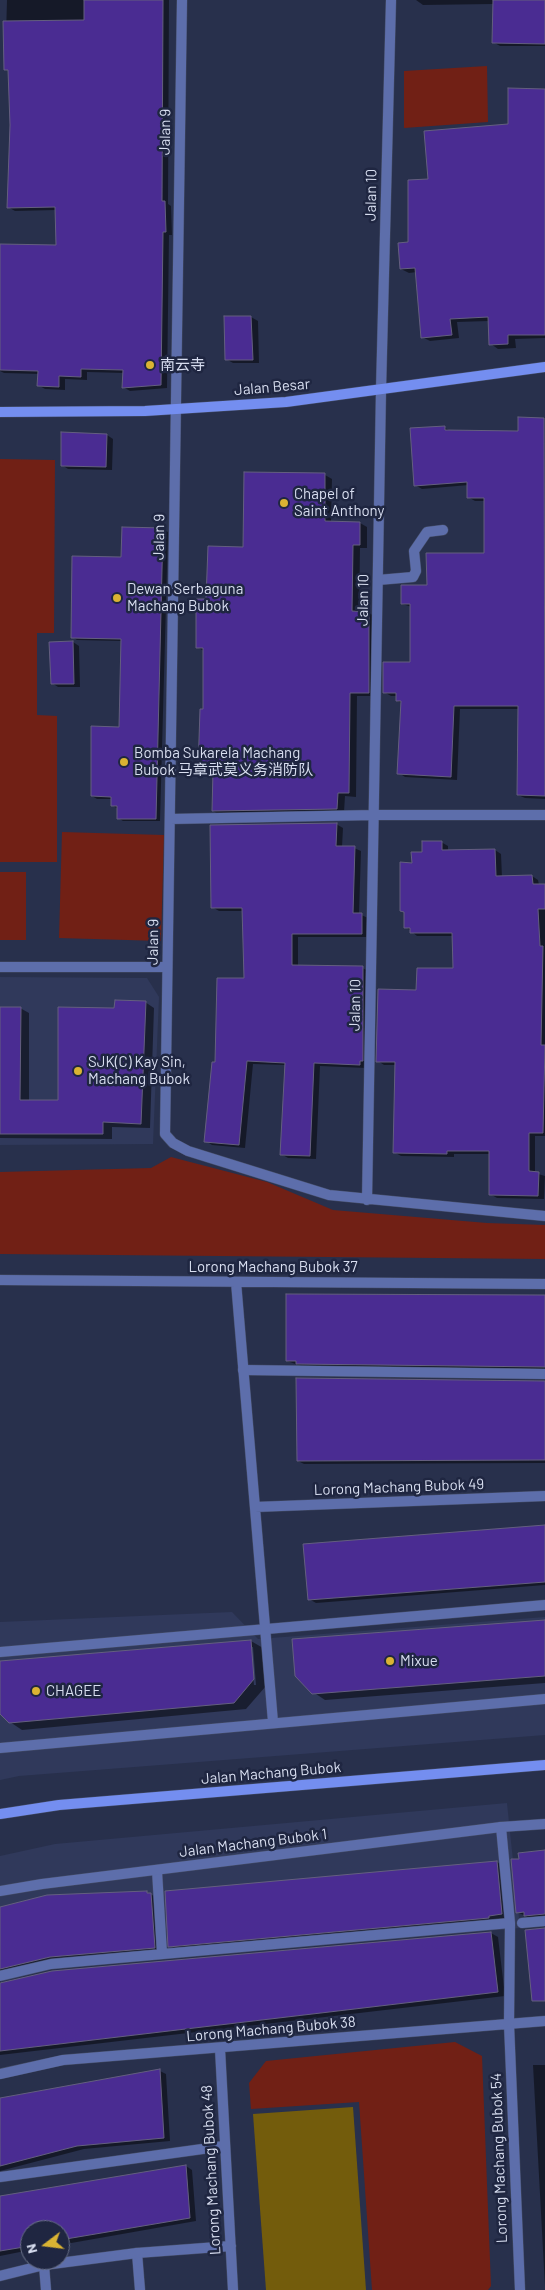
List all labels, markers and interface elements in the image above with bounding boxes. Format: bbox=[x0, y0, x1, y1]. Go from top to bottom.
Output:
street label: Jalan 9 bbox=[156, 109, 174, 155]
street label: Jalan 10 bbox=[362, 169, 380, 221]
place label: 南云寺 bbox=[160, 356, 205, 374]
marker: 南云寺 bbox=[144, 359, 156, 371]
street label: Jalan Besar bbox=[233, 375, 311, 399]
place label: Chapel of Saint Anthony bbox=[294, 485, 384, 520]
marker: Chapel of Saint Anthony bbox=[278, 497, 290, 509]
street label: Jalan 9 bbox=[150, 514, 168, 560]
street label: Jalan 10 bbox=[354, 574, 372, 626]
place label: Dewan Serbaguna Machang Bubok bbox=[127, 580, 243, 615]
marker: Dewan Serbaguna Machang Bubok bbox=[111, 592, 123, 604]
place label: Bomba Sukarela Machang Bubok 马章武莫义务消防队 bbox=[134, 744, 313, 779]
marker: Bomba Sukarela Machang Bubok 马章武莫义务消防队 bbox=[118, 756, 130, 768]
street label: Jalan 9 bbox=[144, 919, 162, 965]
street label: Jalan 10 bbox=[346, 979, 364, 1031]
place label: SJK(C) Kay Sin, Machang Bubok bbox=[88, 1053, 190, 1088]
marker: SJK(C) Kay Sin, Machang Bubok bbox=[72, 1065, 84, 1077]
street label: Lorong Machang Bubok 37 bbox=[188, 1258, 358, 1276]
street label: Lorong Machang Bubok 49 bbox=[313, 1475, 485, 1499]
place label: Mixue bbox=[400, 1652, 438, 1670]
marker: Mixue bbox=[384, 1655, 396, 1667]
place label: CHAGEE bbox=[46, 1682, 101, 1700]
marker: CHAGEE bbox=[30, 1685, 42, 1697]
street label: Jalan Machang Bubok bbox=[200, 1758, 342, 1788]
street label: Jalan Machang Bubok 1 bbox=[178, 1825, 328, 1861]
street label: Lorong Machang Bubok 38 bbox=[186, 2013, 356, 2045]
street label: Lorong Machang Bubok 54 bbox=[487, 2073, 511, 2243]
street label: Lorong Machang Bubok 48 bbox=[198, 2084, 224, 2256]
north arrow bbox=[20, 2220, 70, 2270]
text: N bbox=[22, 2242, 40, 2255]

